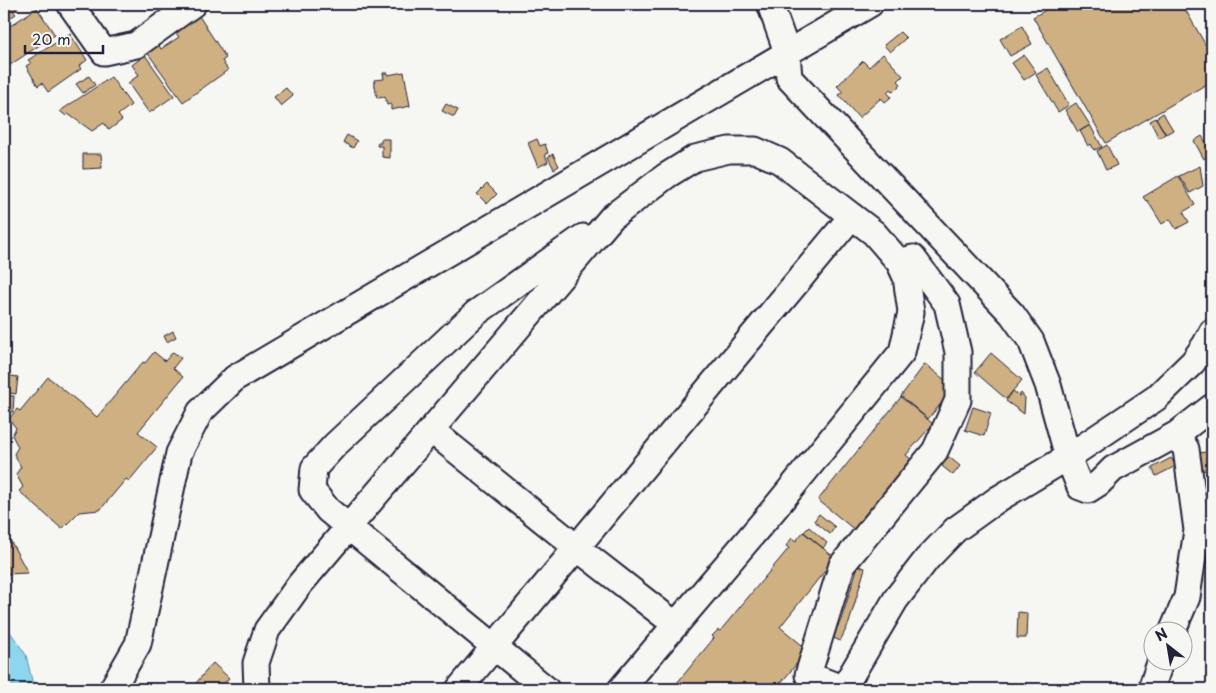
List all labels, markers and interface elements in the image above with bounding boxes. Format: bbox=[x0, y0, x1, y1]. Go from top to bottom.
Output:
scale bar bbox=[25, 22, 102, 54]
text: 20 m bbox=[32, 27, 71, 50]
north arrow bbox=[1144, 620, 1194, 670]
text: N bbox=[1151, 623, 1171, 646]

